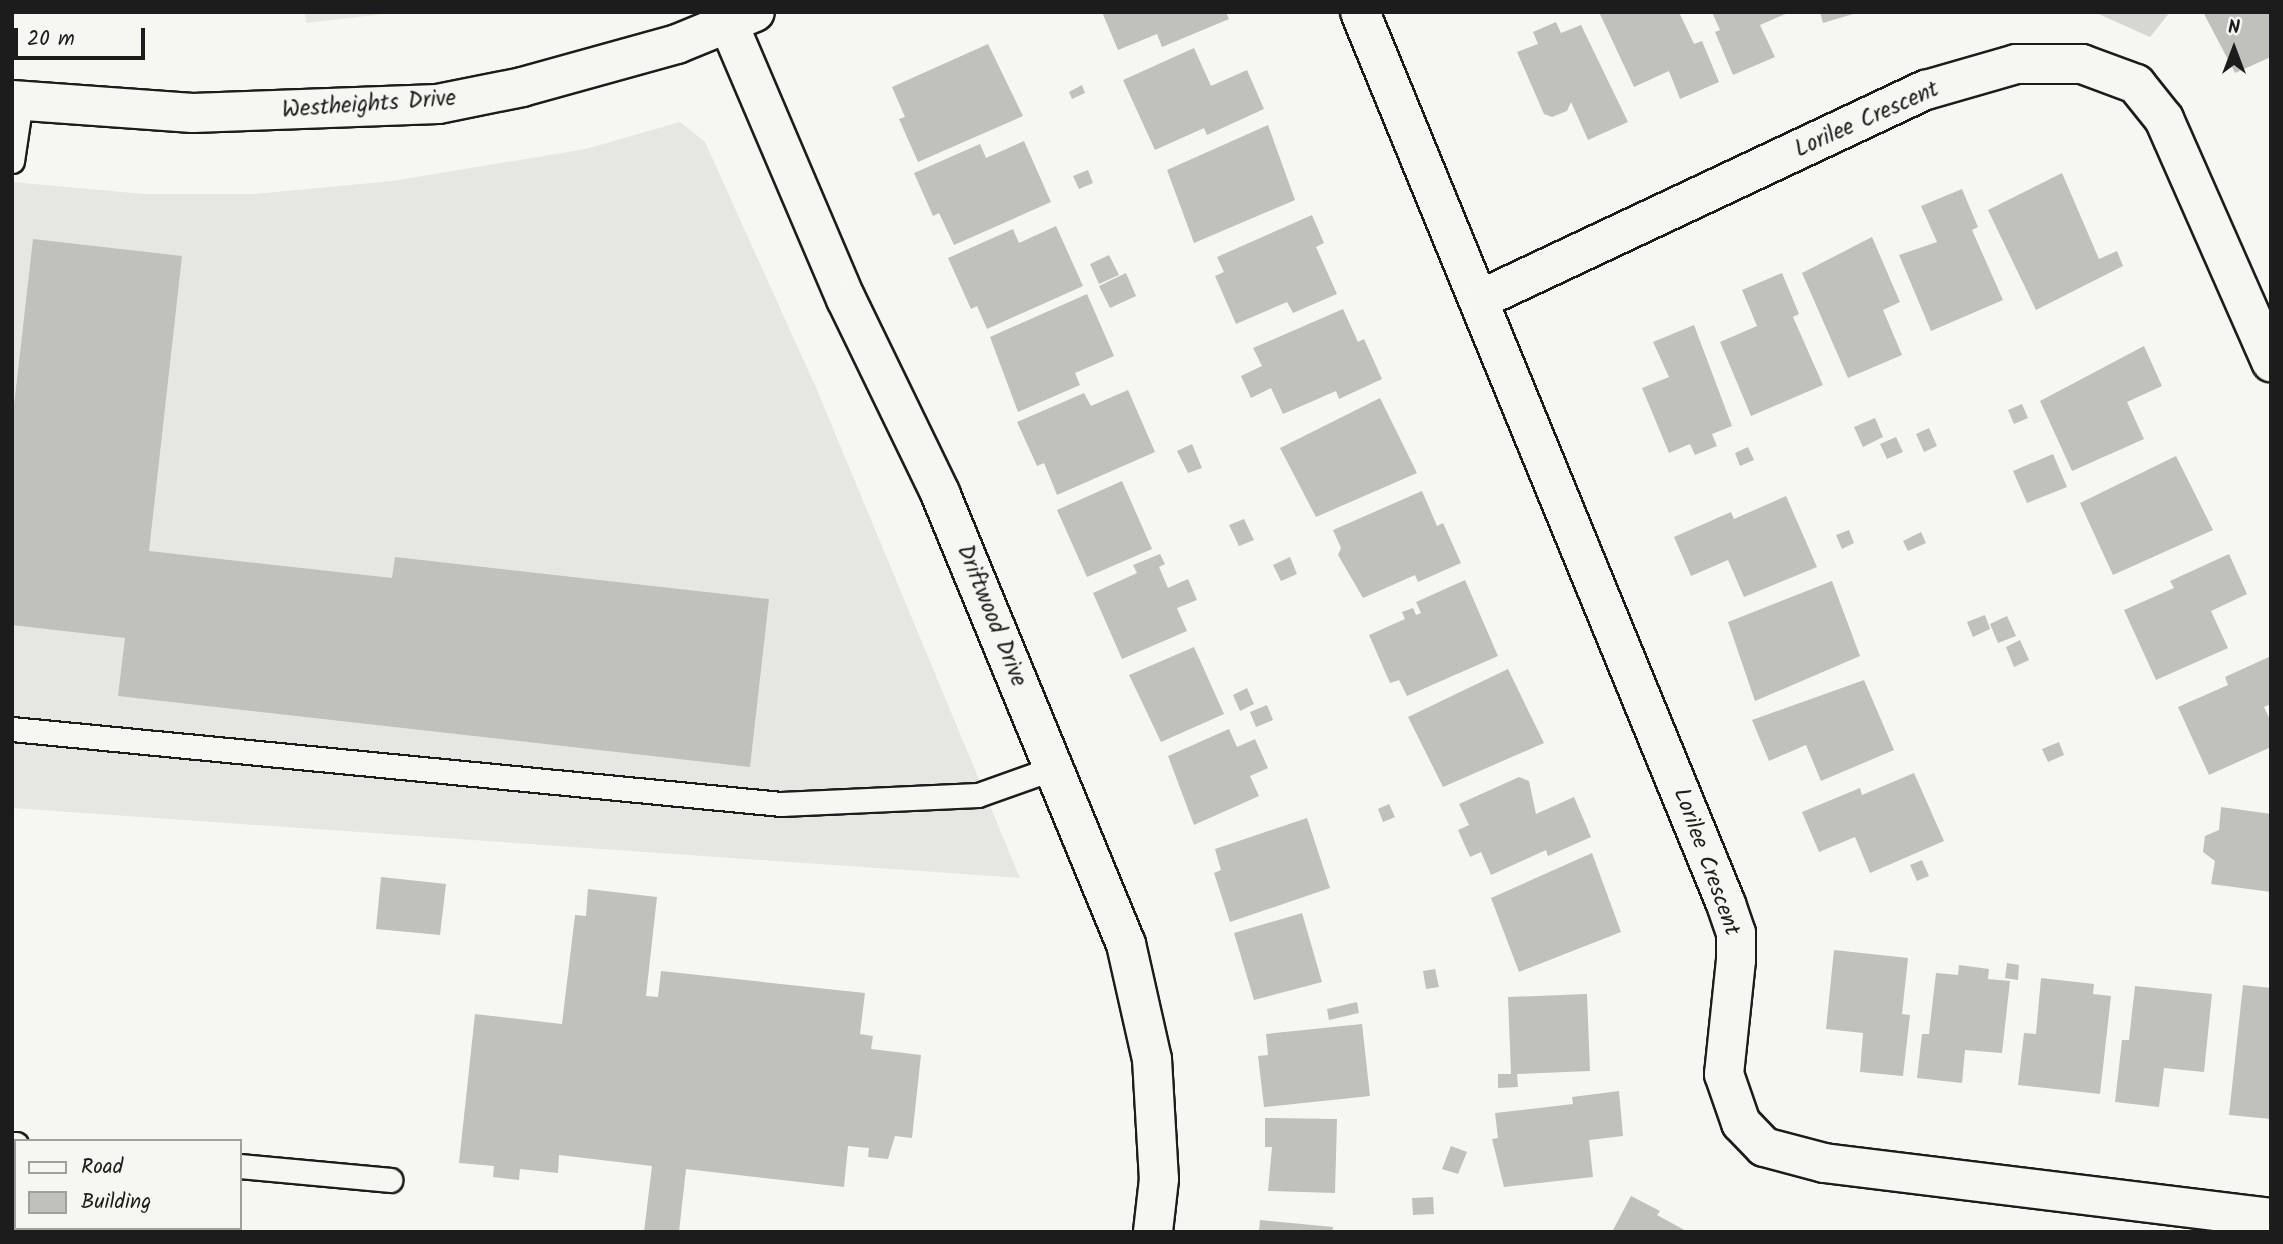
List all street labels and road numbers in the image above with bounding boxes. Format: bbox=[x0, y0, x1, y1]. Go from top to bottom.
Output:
street label: Lorilee Crescent bbox=[1791, 76, 1943, 164]
street label: Westheights Drive bbox=[281, 85, 457, 125]
street label: Driftwood Drive bbox=[950, 541, 1032, 691]
street label: Lorilee Crescent bbox=[1667, 784, 1745, 940]

